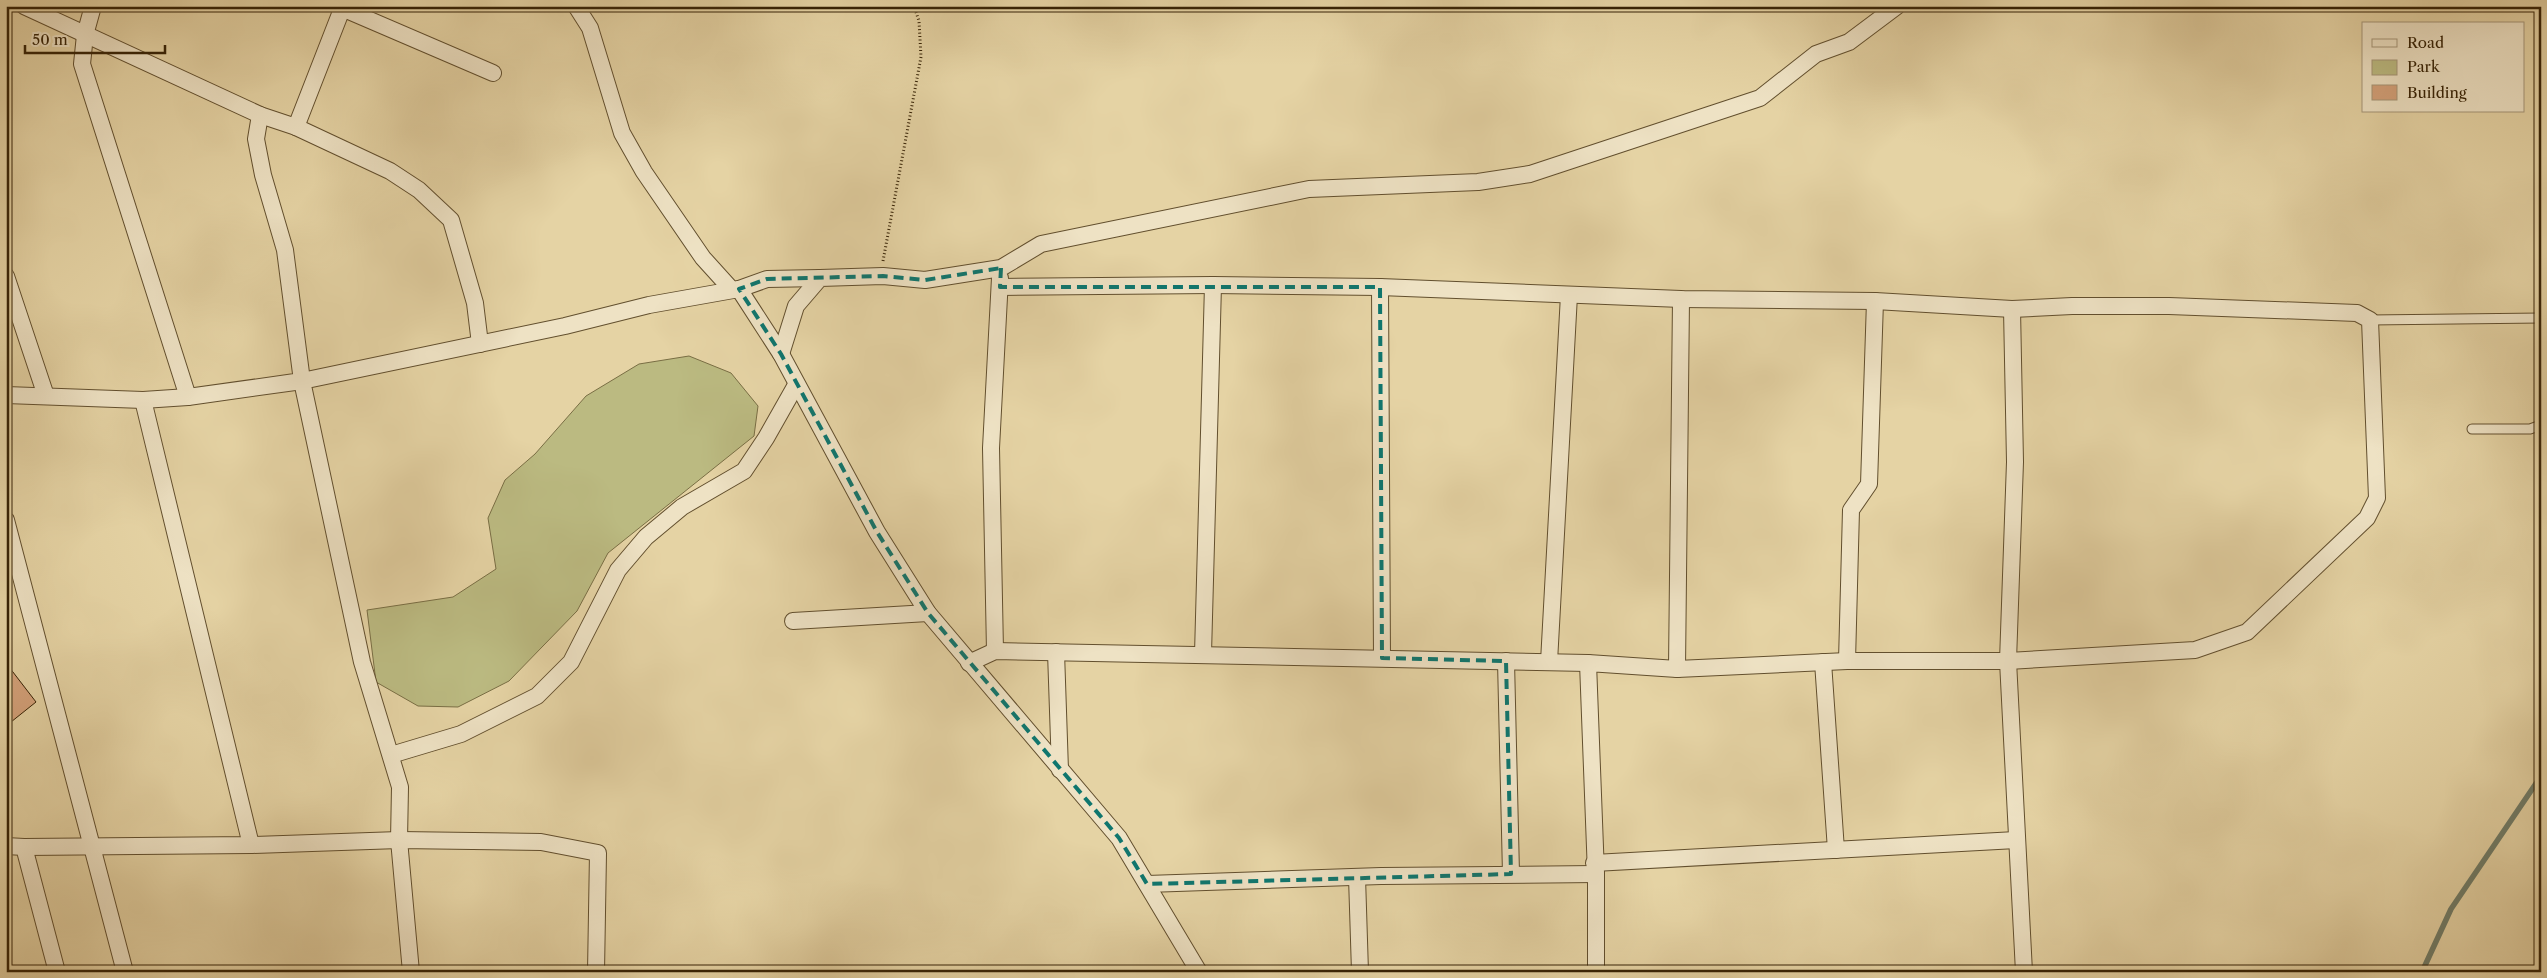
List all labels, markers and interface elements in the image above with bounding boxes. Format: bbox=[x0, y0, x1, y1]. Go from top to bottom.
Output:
scale bar bbox=[25, 22, 165, 54]
legend bbox=[2362, 22, 2524, 112]
text: 50 m bbox=[32, 30, 68, 49]
text: Road bbox=[2407, 33, 2444, 52]
text: Park bbox=[2407, 57, 2441, 76]
text: Building bbox=[2407, 83, 2467, 102]

